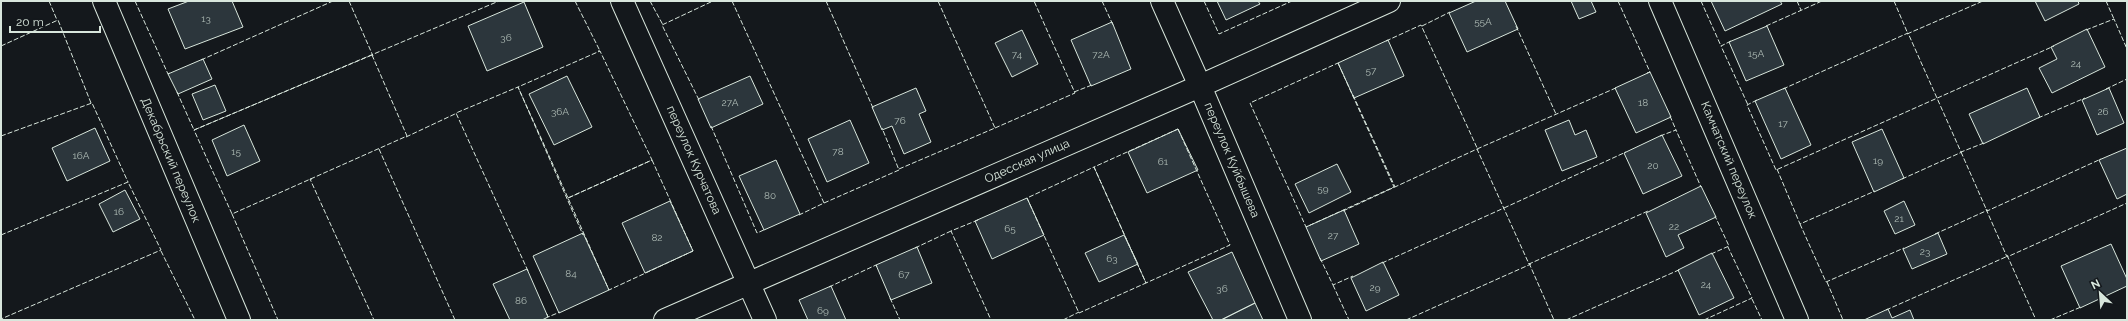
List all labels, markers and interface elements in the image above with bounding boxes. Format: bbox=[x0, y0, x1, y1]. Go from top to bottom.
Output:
scale bar bbox=[10, 8, 100, 34]
house number: 13 bbox=[201, 13, 211, 24]
text: 20 m bbox=[16, 15, 44, 29]
house number: 55А bbox=[1474, 16, 1492, 27]
house number: 36 bbox=[500, 32, 512, 43]
house number: 15А bbox=[1748, 48, 1764, 59]
house number: 74 bbox=[1012, 49, 1023, 60]
house number: 72А bbox=[1092, 49, 1110, 60]
house number: 24 bbox=[2071, 58, 2082, 69]
house number: 57 bbox=[1366, 65, 1377, 76]
street label: Декабрьский переулок bbox=[138, 95, 204, 225]
house number: 27А bbox=[722, 97, 739, 108]
house number: 18 bbox=[1638, 97, 1648, 108]
street label: Камчатский переулок bbox=[1698, 99, 1760, 221]
street label: переулок Куйбышева bbox=[1201, 100, 1263, 220]
street label: переулок Курчатова bbox=[664, 104, 724, 216]
house number: 36А bbox=[551, 106, 569, 117]
house number: 26 bbox=[2097, 106, 2109, 117]
house number: 76 bbox=[894, 115, 906, 126]
house number: 17 bbox=[1778, 118, 1788, 129]
street label: Одесская улица bbox=[982, 136, 1072, 186]
house number: 15 bbox=[231, 146, 241, 157]
house number: 78 bbox=[832, 146, 844, 157]
house number: 16А bbox=[73, 150, 90, 161]
house number: 19 bbox=[1873, 155, 1883, 166]
house number: 61 bbox=[1158, 156, 1169, 167]
house number: 20 bbox=[1647, 160, 1659, 171]
house number: 59 bbox=[1317, 183, 1329, 194]
house number: 80 bbox=[764, 190, 776, 201]
house number: 16 bbox=[114, 206, 124, 217]
house number: 21 bbox=[1894, 213, 1904, 224]
house number: 22 bbox=[1669, 221, 1679, 232]
house number: 65 bbox=[1004, 223, 1016, 234]
house number: 27 bbox=[1328, 230, 1339, 241]
house number: 82 bbox=[651, 232, 663, 243]
house number: 23 bbox=[1920, 246, 1930, 257]
house number: 63 bbox=[1106, 253, 1118, 264]
house number: 84 bbox=[565, 268, 577, 279]
house number: 67 bbox=[898, 269, 910, 280]
north arrow bbox=[2080, 273, 2120, 313]
text: N bbox=[2089, 277, 2102, 292]
house number: 24 bbox=[1701, 279, 1712, 290]
house number: 29 bbox=[1369, 282, 1381, 293]
house number: 36 bbox=[1216, 283, 1228, 294]
house number: 86 bbox=[515, 295, 527, 306]
house number: 69 bbox=[817, 305, 829, 316]

